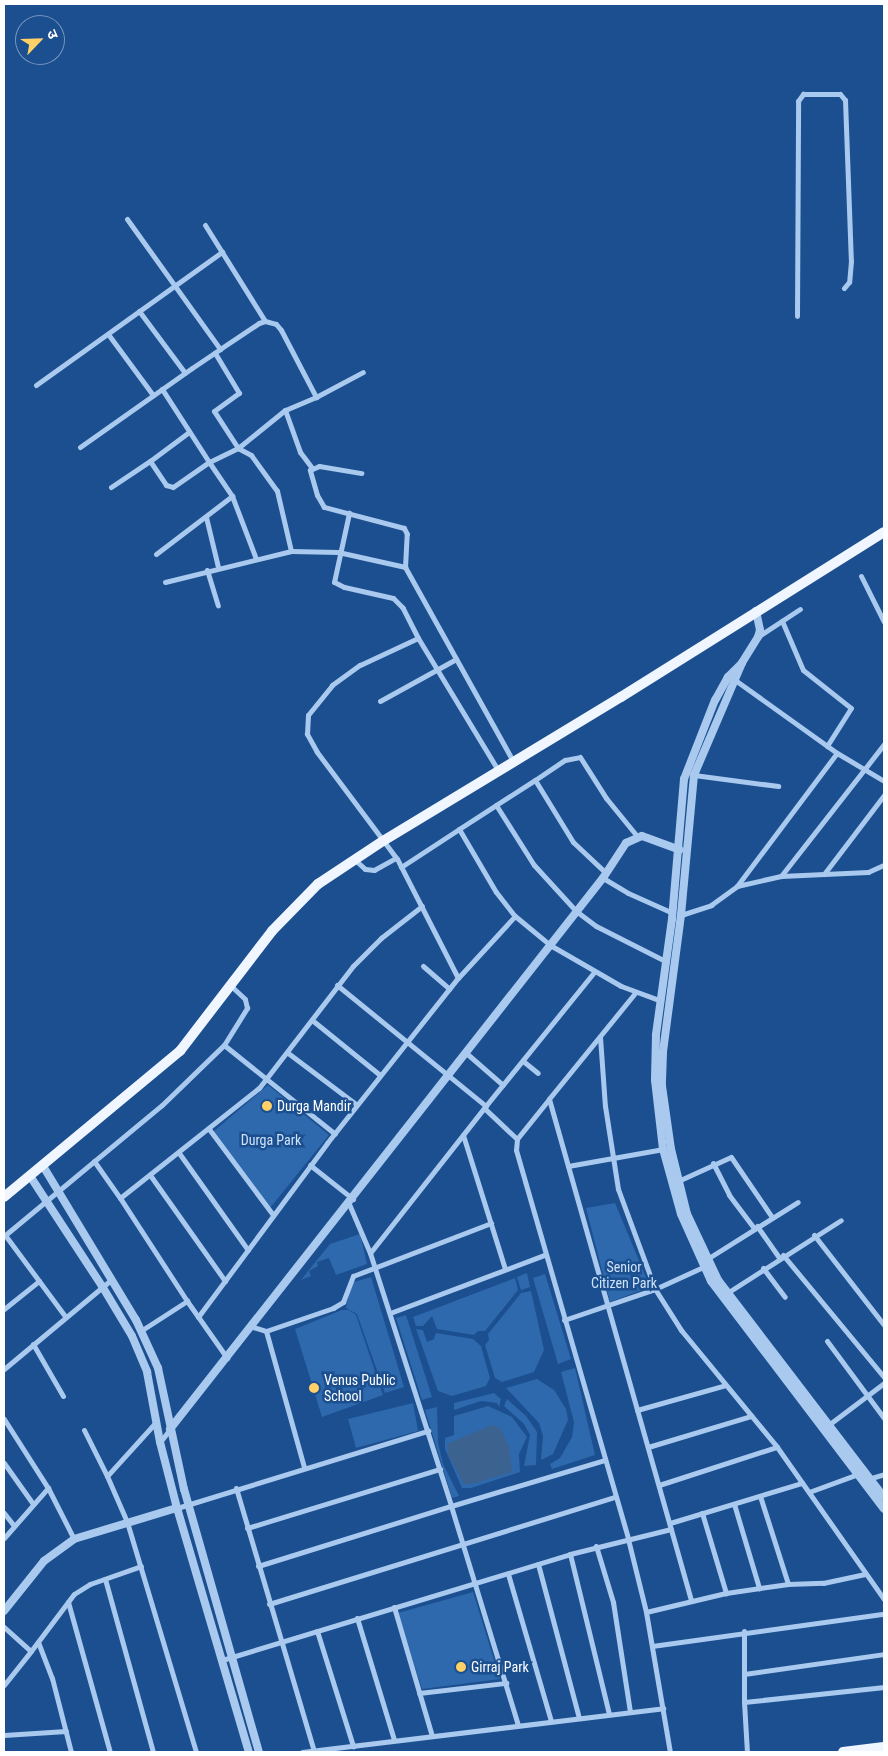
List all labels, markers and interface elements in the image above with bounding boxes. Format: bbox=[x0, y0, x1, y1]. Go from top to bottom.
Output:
north arrow bbox=[15, 15, 65, 65]
text: उ bbox=[44, 27, 62, 41]
place label: Durga Mandir bbox=[277, 1098, 351, 1114]
marker: Durga Mandir bbox=[261, 1100, 273, 1112]
park label: Durga Park bbox=[241, 1132, 301, 1148]
park label: Senior Citizen Park bbox=[591, 1259, 657, 1292]
place label: Venus Public School bbox=[324, 1372, 396, 1404]
marker: Venus Public School bbox=[308, 1382, 320, 1394]
place label: Girraj Park bbox=[471, 1659, 529, 1675]
marker: Girraj Park bbox=[455, 1661, 467, 1673]

